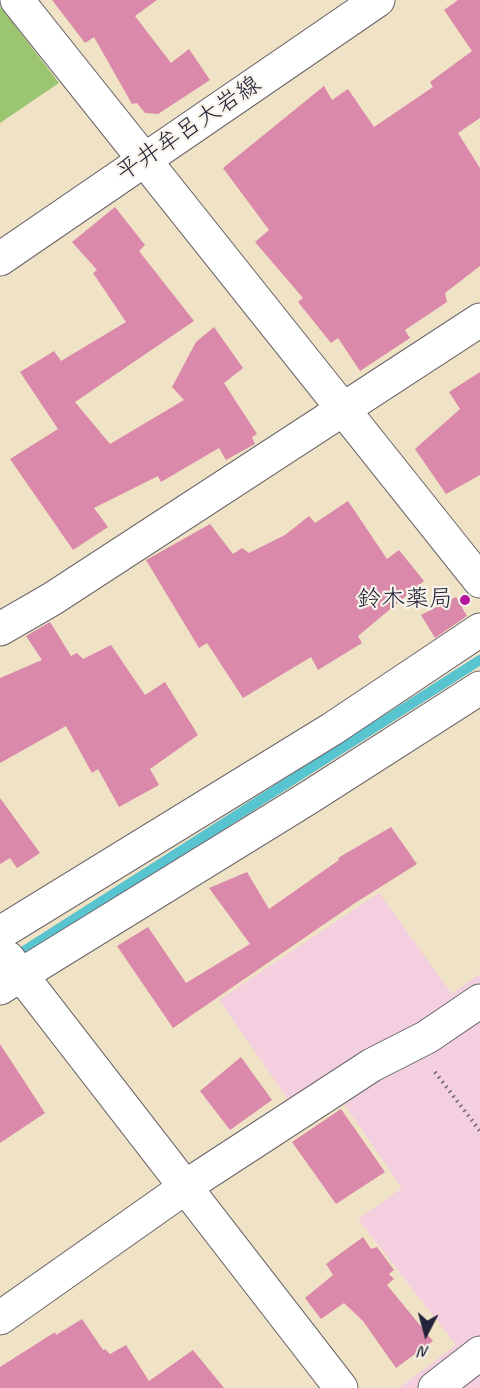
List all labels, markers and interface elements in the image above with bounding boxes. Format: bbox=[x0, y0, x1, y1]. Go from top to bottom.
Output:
street label: 平井牟呂大岩線 bbox=[111, 70, 267, 188]
place label: 鈴木薬局 bbox=[357, 586, 453, 614]
marker: 鈴木薬局 bbox=[458, 593, 472, 607]
north arrow bbox=[396, 1304, 456, 1364]
text: N bbox=[418, 1341, 430, 1362]

